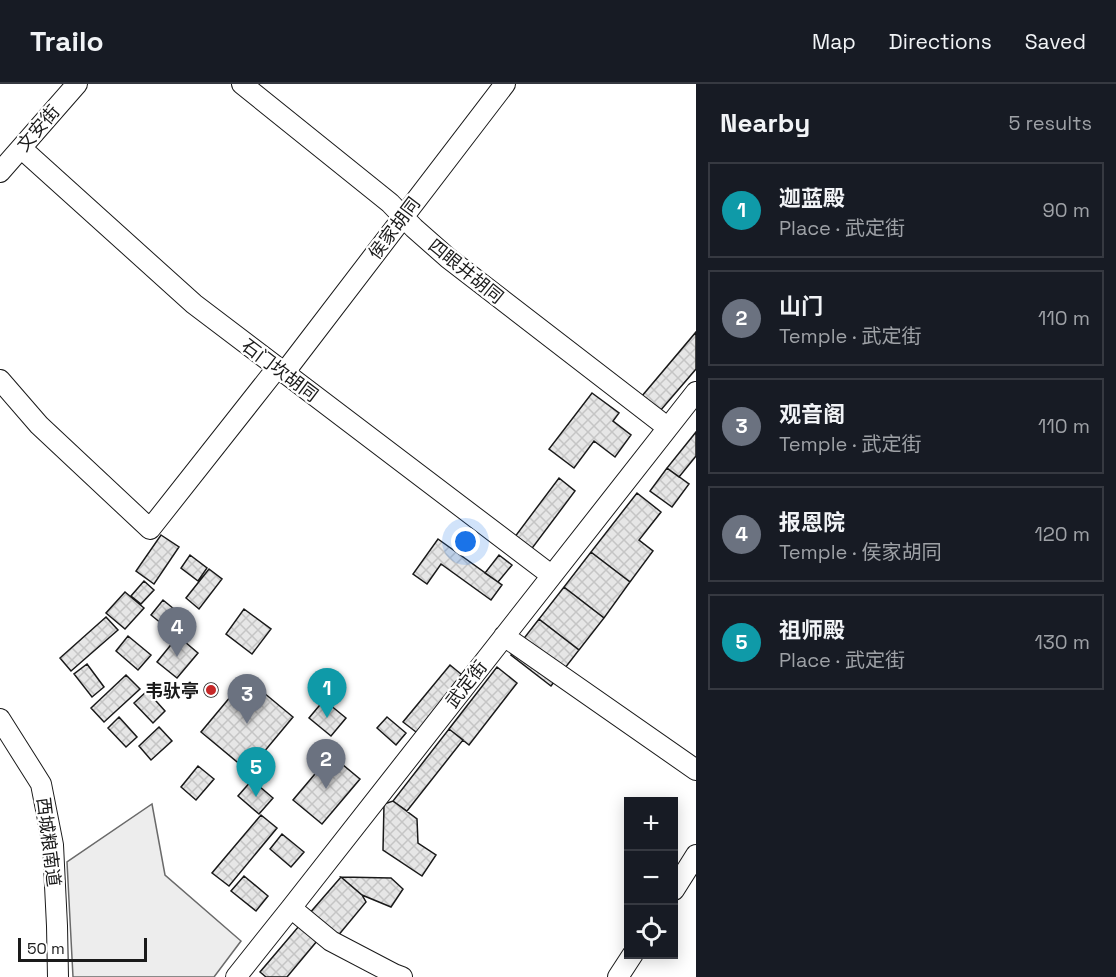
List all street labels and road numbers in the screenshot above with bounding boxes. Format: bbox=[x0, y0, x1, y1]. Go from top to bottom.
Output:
street label: 文安街 bbox=[12, 100, 64, 156]
street label: 侯家胡同 bbox=[363, 192, 425, 264]
street label: 四眼井胡同 bbox=[424, 234, 508, 308]
street label: 石门坎胡同 bbox=[237, 334, 323, 406]
street label: 武定街 bbox=[440, 656, 492, 712]
street label: 西城粮南道 bbox=[32, 796, 66, 888]

